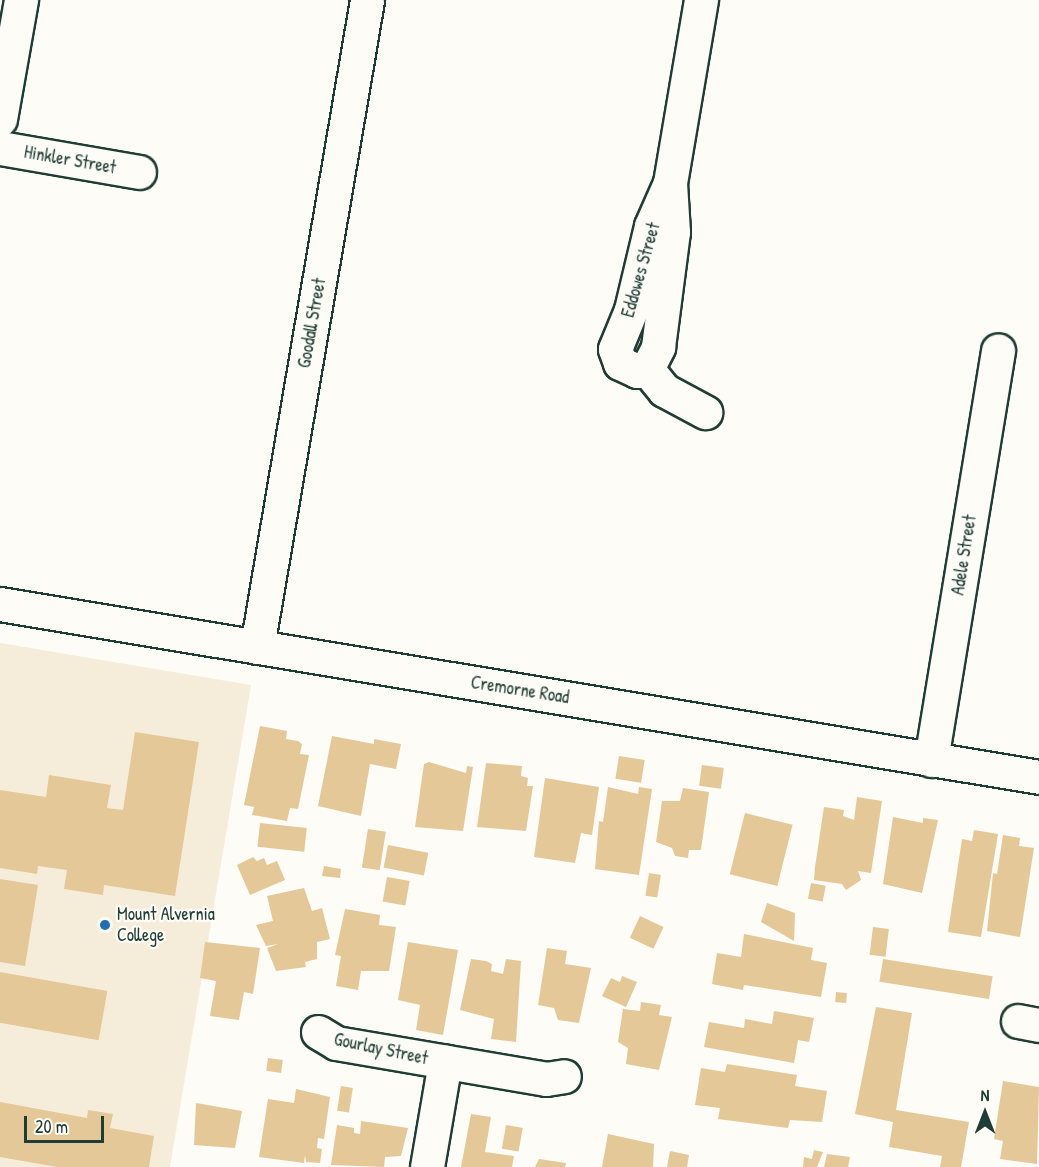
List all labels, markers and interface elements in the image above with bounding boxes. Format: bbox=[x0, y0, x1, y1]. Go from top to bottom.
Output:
street label: Hinkler Street bbox=[22, 141, 118, 179]
street label: Eddowes Street bbox=[617, 220, 665, 320]
street label: Goodall Street bbox=[293, 276, 331, 370]
street label: Adele Street bbox=[947, 513, 981, 597]
street label: Cremorne Road bbox=[469, 672, 571, 708]
place label: Mount Alvernia College bbox=[117, 904, 215, 946]
marker: Mount Alvernia College bbox=[98, 918, 112, 932]
street label: Gourlay Street bbox=[332, 1029, 430, 1069]
north arrow bbox=[955, 1083, 1015, 1143]
text: N bbox=[981, 1084, 989, 1106]
scale bar bbox=[27, 1104, 106, 1142]
text: 20 m bbox=[35, 1114, 68, 1139]

